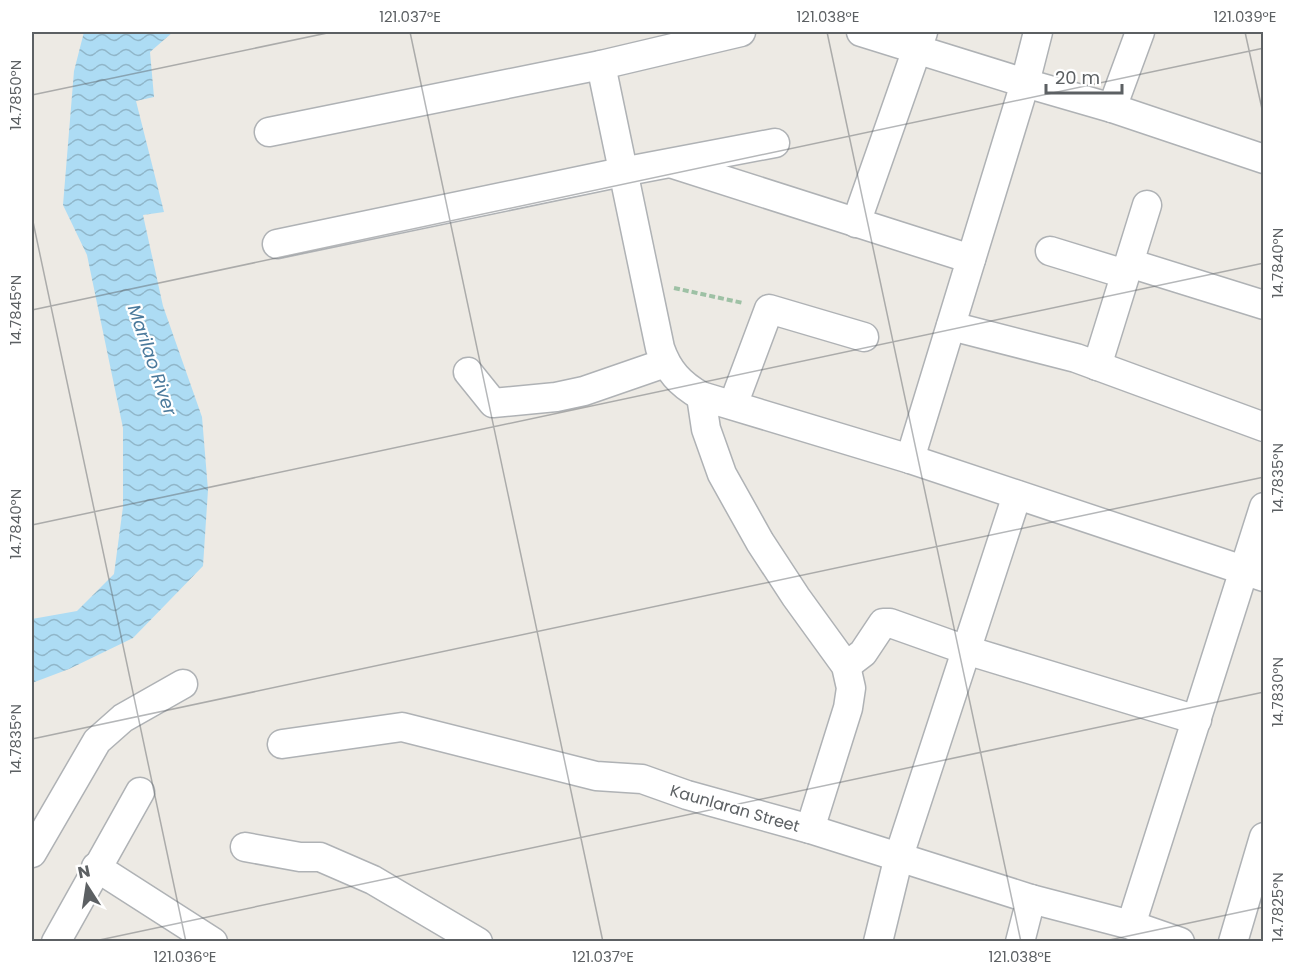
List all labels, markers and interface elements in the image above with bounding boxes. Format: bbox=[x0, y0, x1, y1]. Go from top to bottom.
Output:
text: 121.037°E bbox=[379, 6, 441, 27]
text: 121.038°E bbox=[797, 6, 859, 27]
text: 121.039°E bbox=[1214, 6, 1276, 27]
scale bar bbox=[1046, 57, 1122, 95]
text: 14.7850°N bbox=[5, 60, 26, 130]
text: 20 m bbox=[1055, 65, 1100, 90]
text: 14.7840°N bbox=[1267, 228, 1288, 298]
text: 14.7845°N bbox=[5, 275, 26, 345]
water label: Marilao River bbox=[122, 301, 184, 420]
text: 14.7835°N bbox=[1267, 443, 1288, 513]
text: 14.7840°N bbox=[5, 489, 26, 559]
text: 14.7830°N bbox=[1267, 657, 1288, 727]
text: 14.7835°N bbox=[5, 704, 26, 774]
street label: Kaunlaran Street bbox=[667, 779, 802, 838]
north arrow bbox=[57, 856, 117, 916]
text: N bbox=[76, 859, 92, 884]
text: 14.7825°N bbox=[1267, 872, 1288, 942]
text: 121.036°E bbox=[153, 946, 217, 967]
text: 121.037°E bbox=[572, 946, 634, 967]
text: 121.038°E bbox=[989, 946, 1051, 967]

